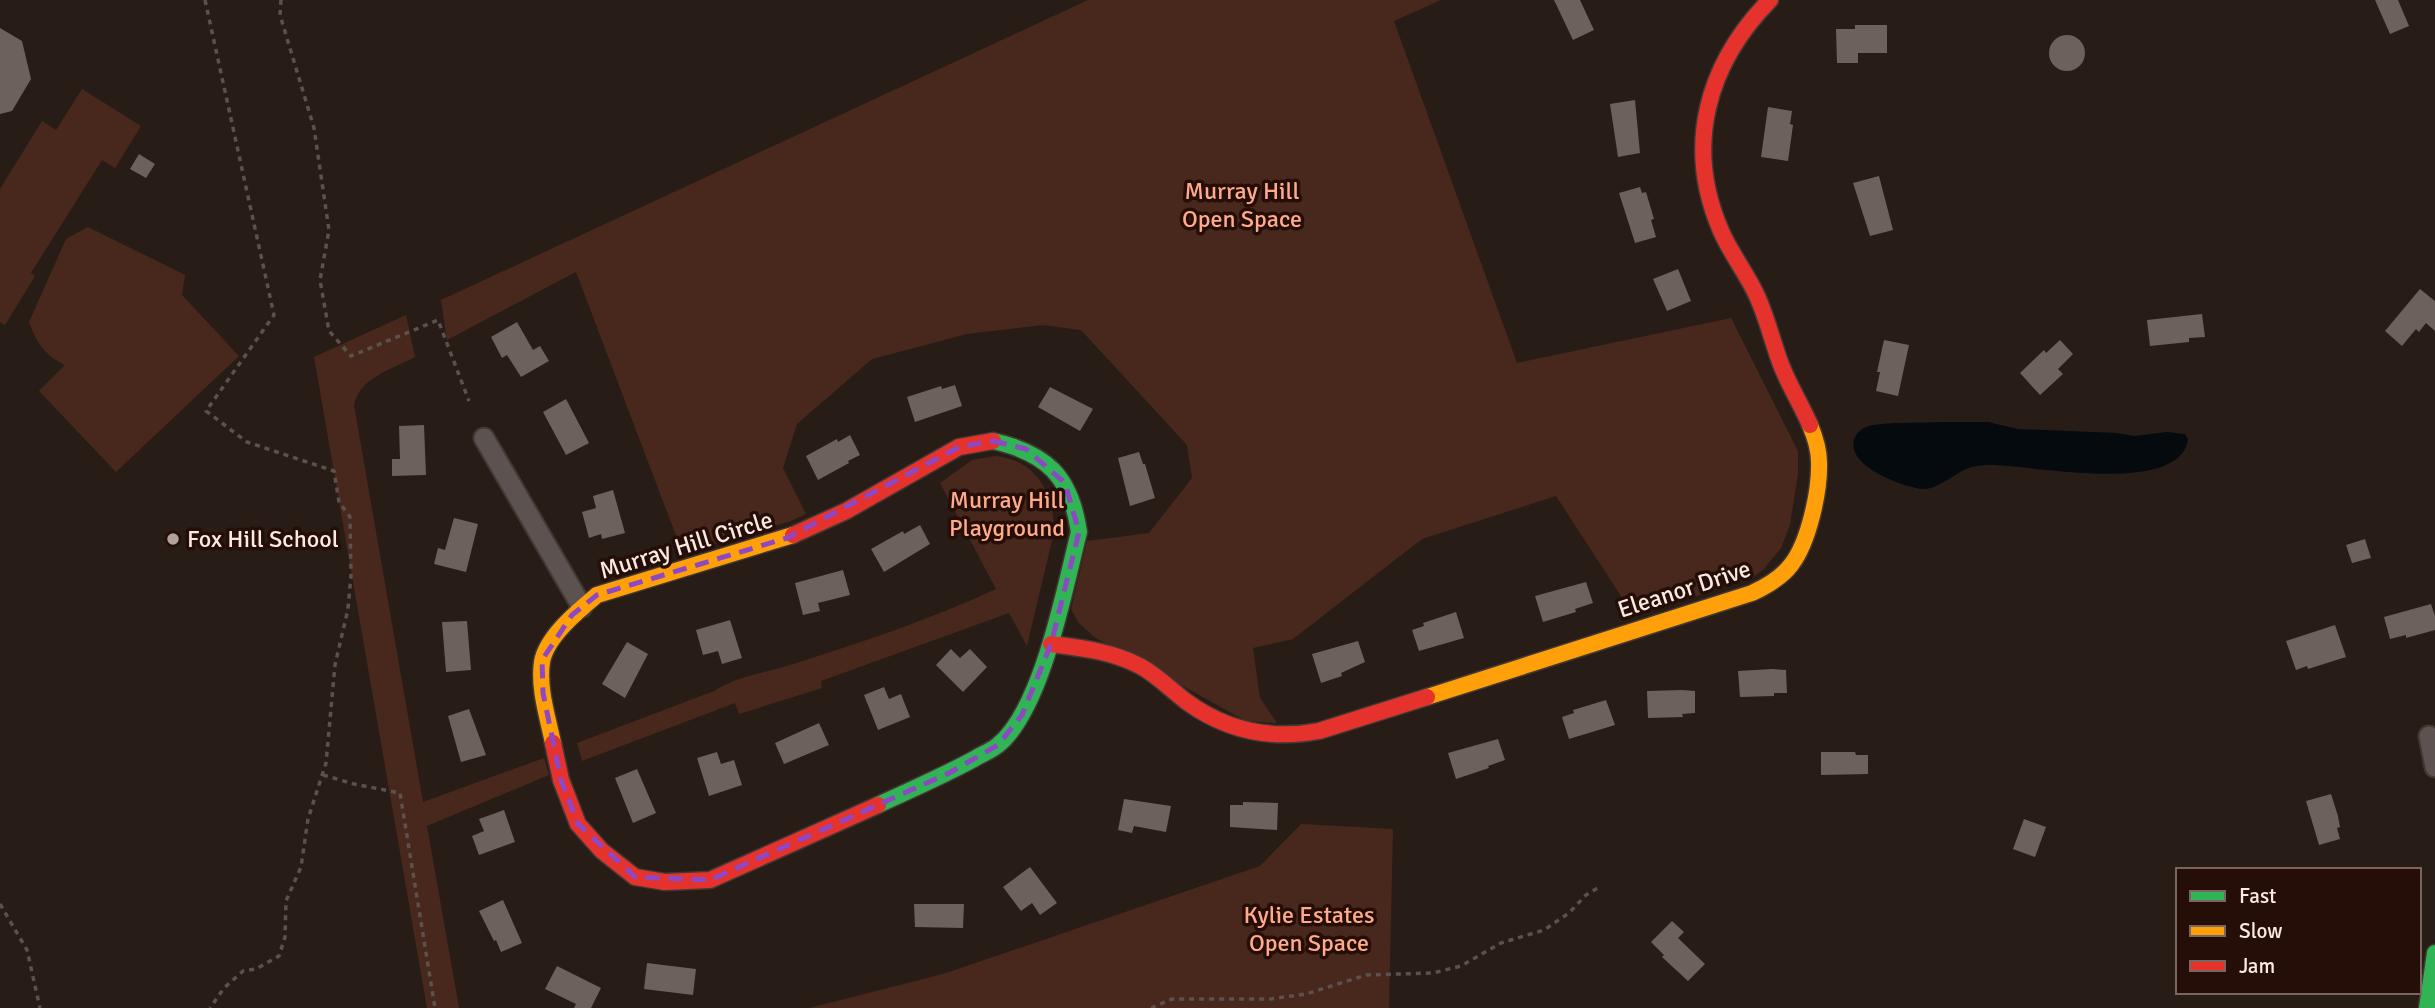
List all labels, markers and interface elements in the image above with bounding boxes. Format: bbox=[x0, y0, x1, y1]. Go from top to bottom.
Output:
park label: Murray Hill Open Space bbox=[1182, 176, 1302, 234]
park label: Murray Hill Playground bbox=[949, 485, 1065, 543]
street label: Murray Hill Circle bbox=[596, 504, 776, 586]
place label: Fox Hill School bbox=[187, 524, 339, 554]
marker: Fox Hill School bbox=[165, 531, 181, 547]
street label: Eleanor Drive bbox=[1614, 553, 1754, 625]
legend bbox=[2176, 868, 2421, 994]
text: Fast bbox=[2239, 883, 2276, 909]
park label: Kylie Estates Open Space bbox=[1244, 900, 1374, 958]
text: Slow bbox=[2239, 918, 2283, 944]
text: Jam bbox=[2239, 953, 2275, 979]

